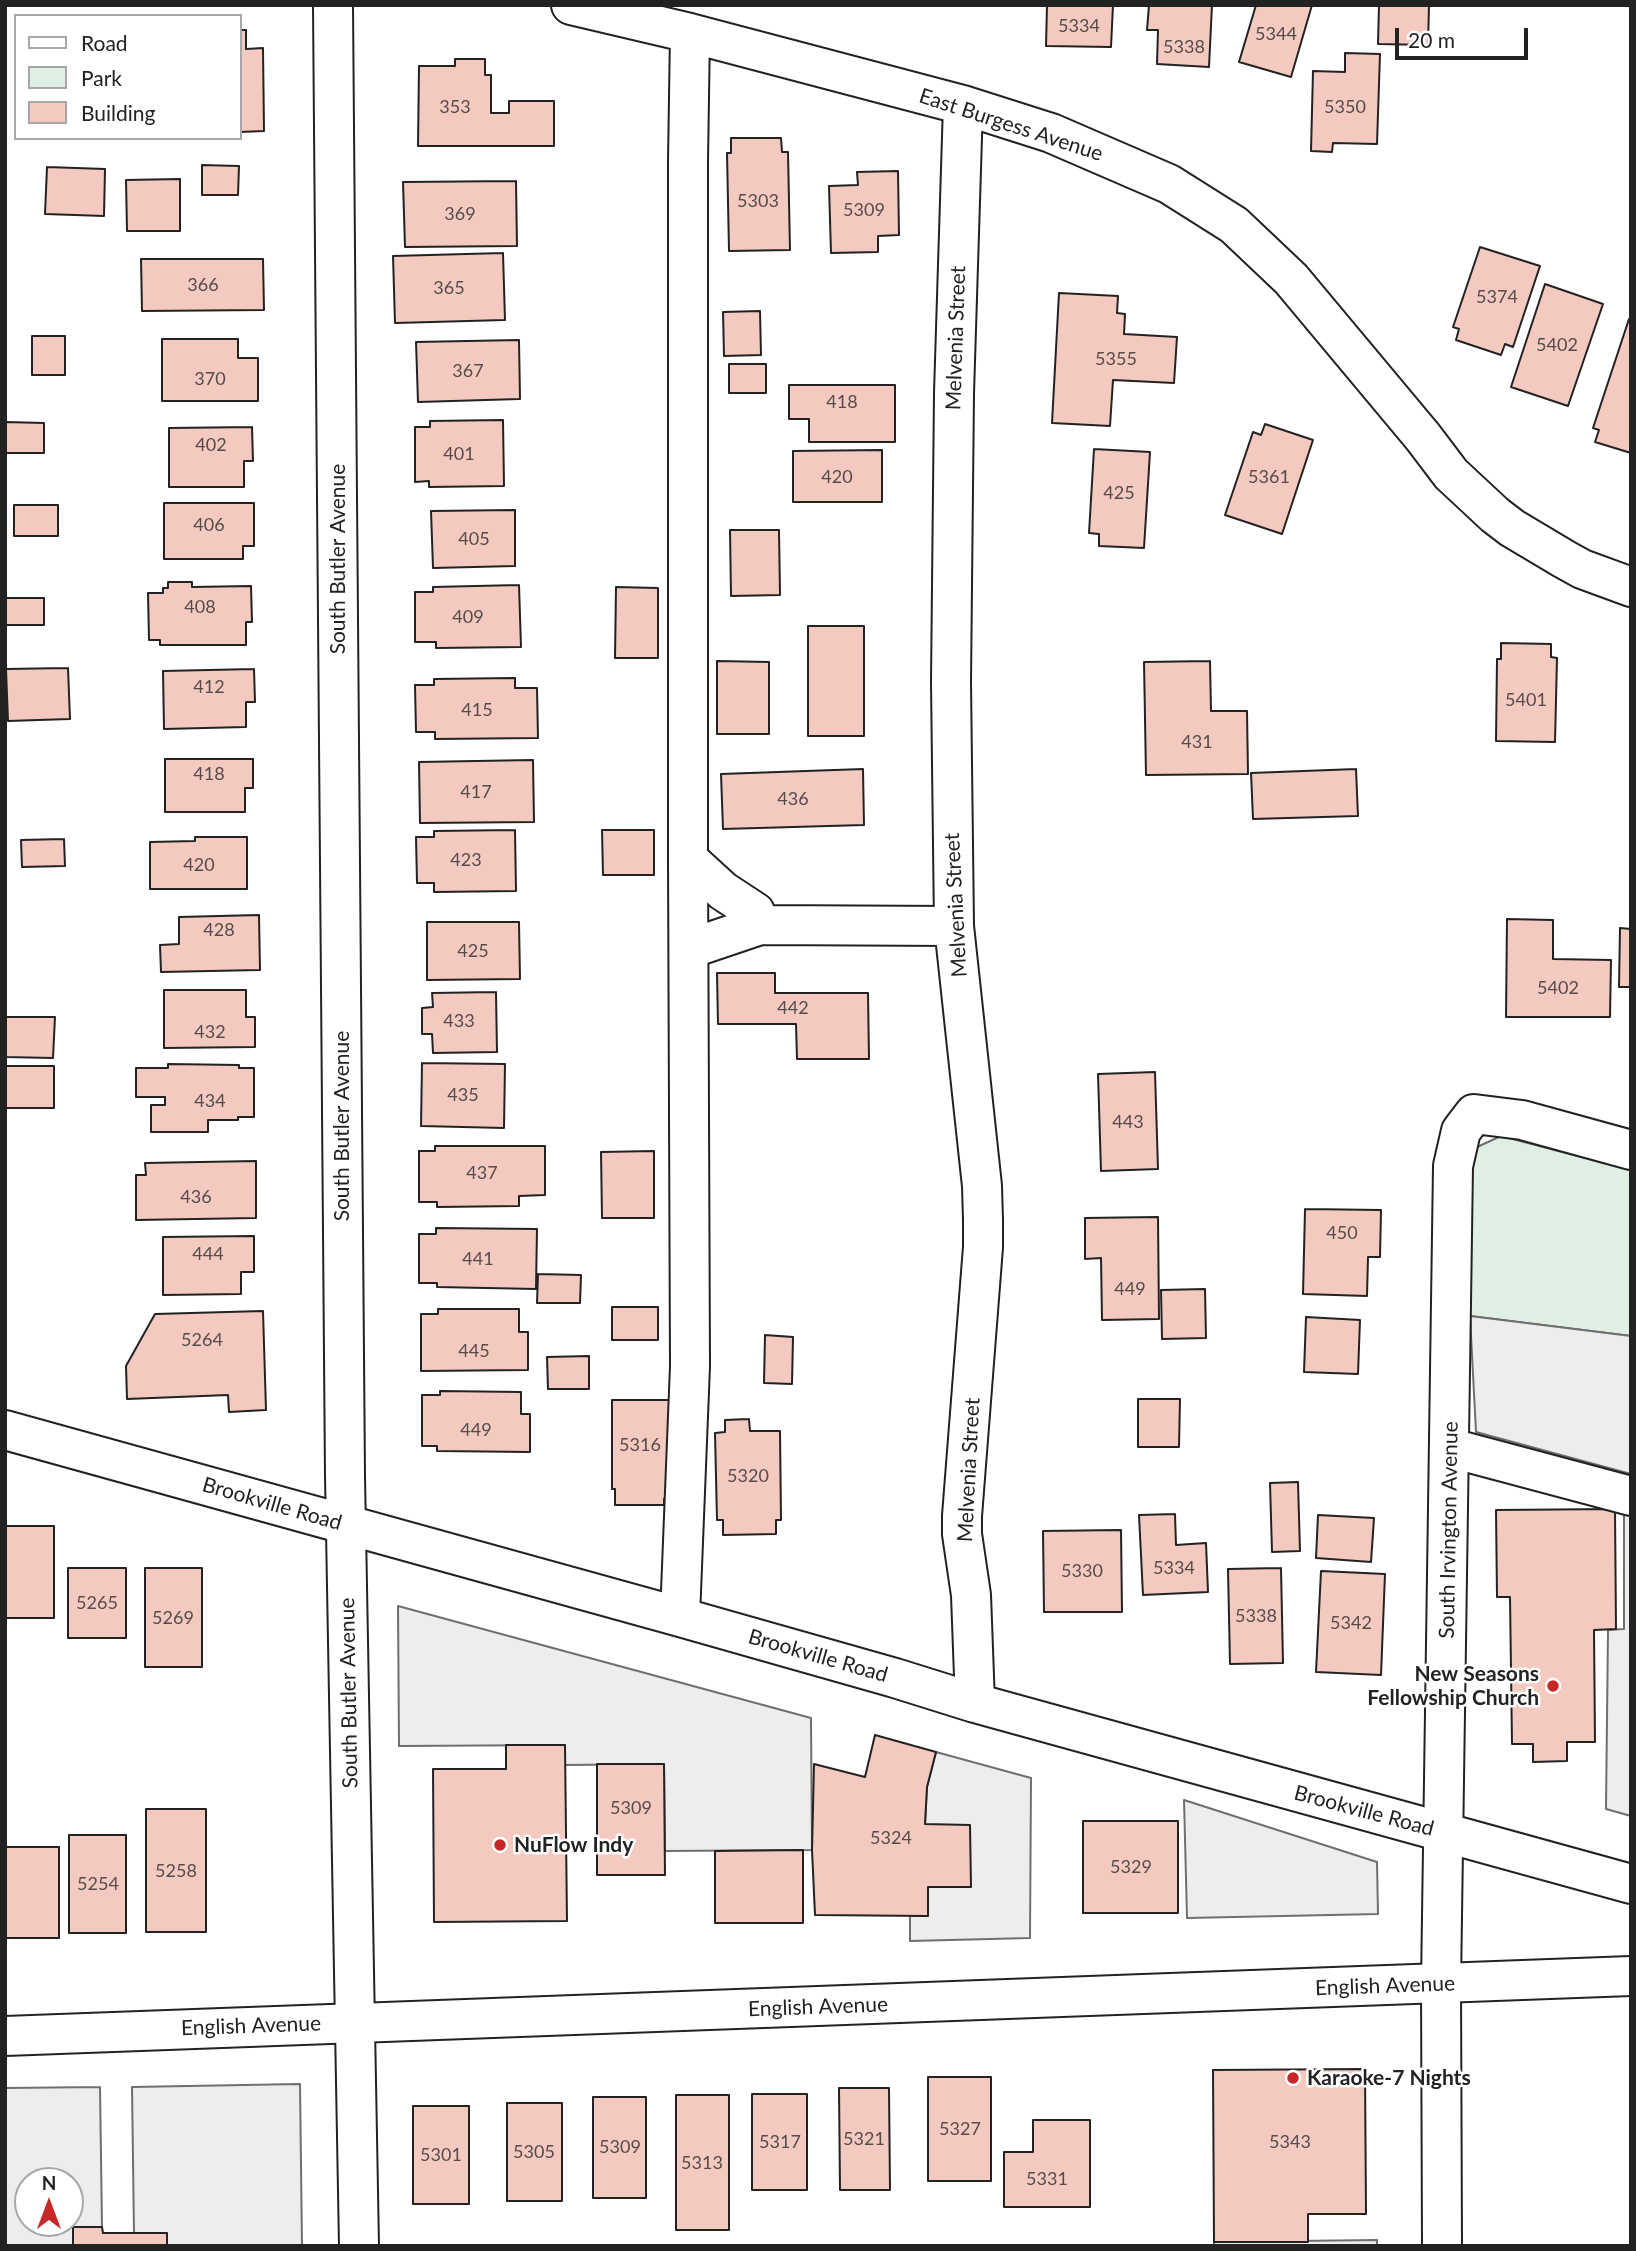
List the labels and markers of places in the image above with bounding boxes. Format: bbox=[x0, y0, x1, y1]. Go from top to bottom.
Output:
place label: New Seasons Fellowship Church bbox=[1367, 1661, 1539, 1711]
marker: New Seasons Fellowship Church bbox=[1545, 1678, 1561, 1694]
place label: NuFlow Indy bbox=[514, 1832, 633, 1858]
marker: NuFlow Indy bbox=[492, 1837, 508, 1853]
place label: Karaoke-7 Nights bbox=[1307, 2065, 1471, 2091]
marker: Karaoke-7 Nights bbox=[1285, 2070, 1301, 2086]

